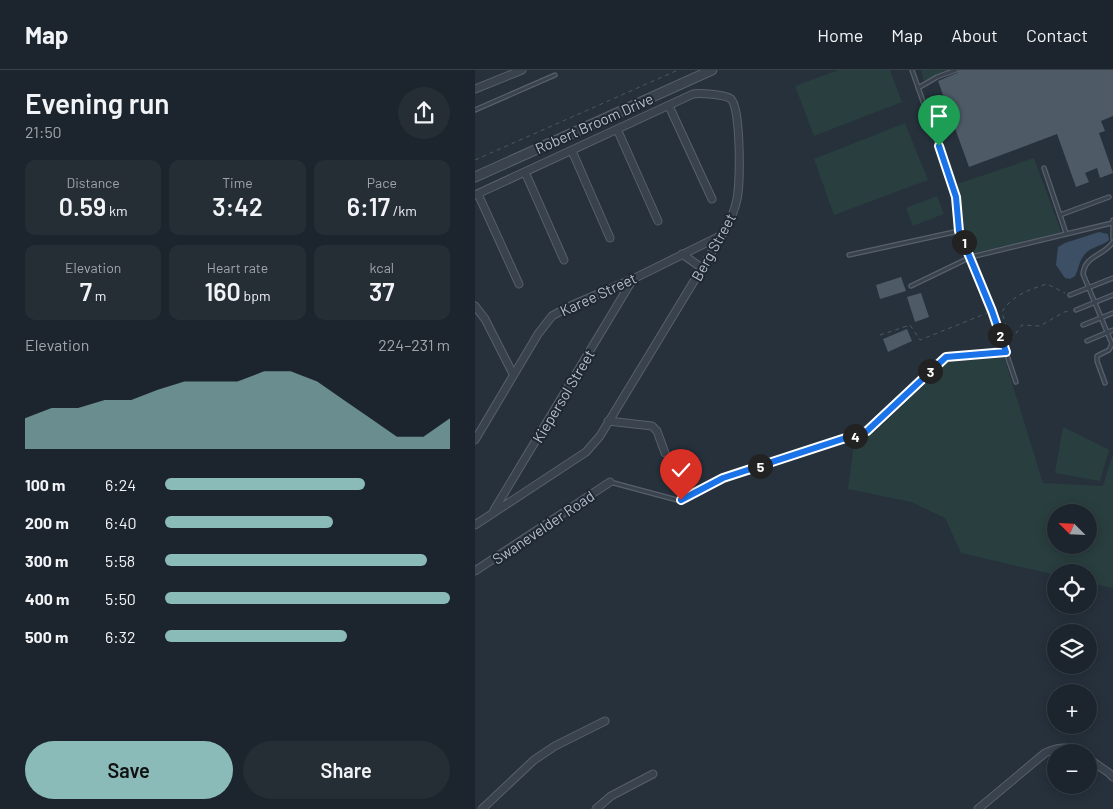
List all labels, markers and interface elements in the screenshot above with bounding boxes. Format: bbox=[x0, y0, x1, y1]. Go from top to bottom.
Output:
text: Map bbox=[25, 20, 68, 49]
text: Home bbox=[817, 24, 863, 46]
text: Map bbox=[891, 24, 923, 46]
text: About bbox=[951, 24, 998, 46]
text: Contact bbox=[1026, 24, 1088, 46]
text: Evening run bbox=[25, 86, 170, 120]
button: share bbox=[398, 87, 450, 139]
street label: Robert Broom Drive bbox=[532, 89, 656, 157]
pin bbox=[918, 95, 960, 146]
icon: arrive bbox=[925, 102, 953, 130]
text: 21:50 bbox=[25, 122, 62, 141]
text: Distance bbox=[66, 174, 120, 191]
text: Time bbox=[222, 174, 253, 191]
text: Pace bbox=[367, 174, 397, 191]
text: 0.59 bbox=[59, 191, 106, 221]
text: 3:42 bbox=[212, 191, 263, 221]
text: 6:17 bbox=[347, 191, 390, 221]
text: km bbox=[106, 202, 128, 219]
text: /km bbox=[390, 202, 417, 219]
street label: Berg Street bbox=[687, 210, 739, 284]
pin: 1 bbox=[951, 230, 977, 254]
text: 1 bbox=[962, 234, 967, 251]
text: Elevation bbox=[65, 259, 121, 276]
text: Heart rate bbox=[207, 259, 268, 276]
text: kcal bbox=[370, 259, 394, 276]
street label: Karee Street bbox=[557, 268, 639, 320]
text: 7 bbox=[80, 276, 92, 306]
text: 160 bbox=[204, 276, 241, 306]
text: 37 bbox=[369, 276, 395, 306]
text: m bbox=[92, 287, 106, 304]
text: bpm bbox=[241, 287, 271, 304]
pin: 2 bbox=[987, 322, 1013, 348]
text: 2 bbox=[997, 327, 1004, 344]
text: Elevation bbox=[25, 335, 89, 354]
text: 224–231 m bbox=[378, 335, 450, 354]
street label: Kiepersol Street bbox=[528, 346, 598, 446]
pin: 3 bbox=[917, 358, 943, 384]
text: 3 bbox=[927, 363, 934, 380]
pin: 4 bbox=[843, 424, 867, 448]
text: 4 bbox=[851, 428, 860, 445]
pin bbox=[660, 449, 702, 500]
pin: 5 bbox=[747, 454, 773, 478]
icon: check bbox=[667, 456, 695, 484]
text: 5 bbox=[757, 458, 764, 475]
text: 100 m bbox=[25, 475, 65, 494]
text: 6:24 bbox=[105, 475, 136, 494]
street label: Swanevelder Road bbox=[489, 486, 597, 568]
north arrow bbox=[1047, 504, 1097, 554]
map controls bbox=[1047, 504, 1097, 794]
text: 200 m bbox=[25, 513, 69, 532]
text: 6:40 bbox=[105, 513, 137, 532]
text: 300 m bbox=[25, 551, 68, 570]
text: 5:58 bbox=[105, 551, 135, 570]
button: locate bbox=[1047, 564, 1097, 614]
text: 400 m bbox=[25, 589, 69, 608]
text: 5:50 bbox=[105, 589, 136, 608]
button: layers bbox=[1047, 624, 1097, 674]
text: 500 m bbox=[25, 627, 68, 646]
text: 6:32 bbox=[105, 627, 135, 646]
button: + bbox=[1047, 684, 1097, 734]
button: Save bbox=[25, 741, 233, 799]
button: Share bbox=[243, 741, 450, 799]
button: − bbox=[1047, 744, 1097, 794]

